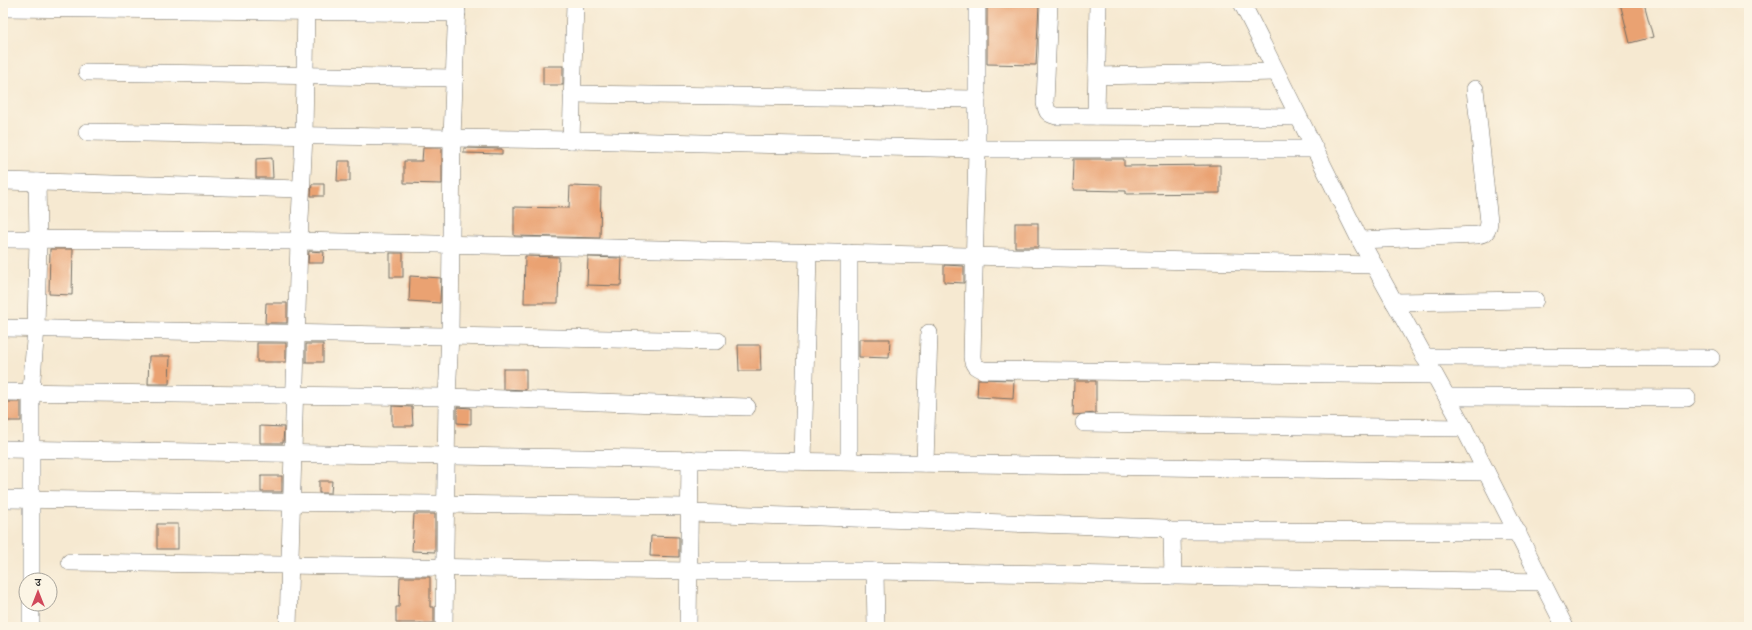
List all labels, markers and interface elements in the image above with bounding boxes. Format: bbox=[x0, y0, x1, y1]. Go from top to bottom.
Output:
north arrow bbox=[18, 572, 58, 612]
text: उ bbox=[34, 576, 42, 590]

